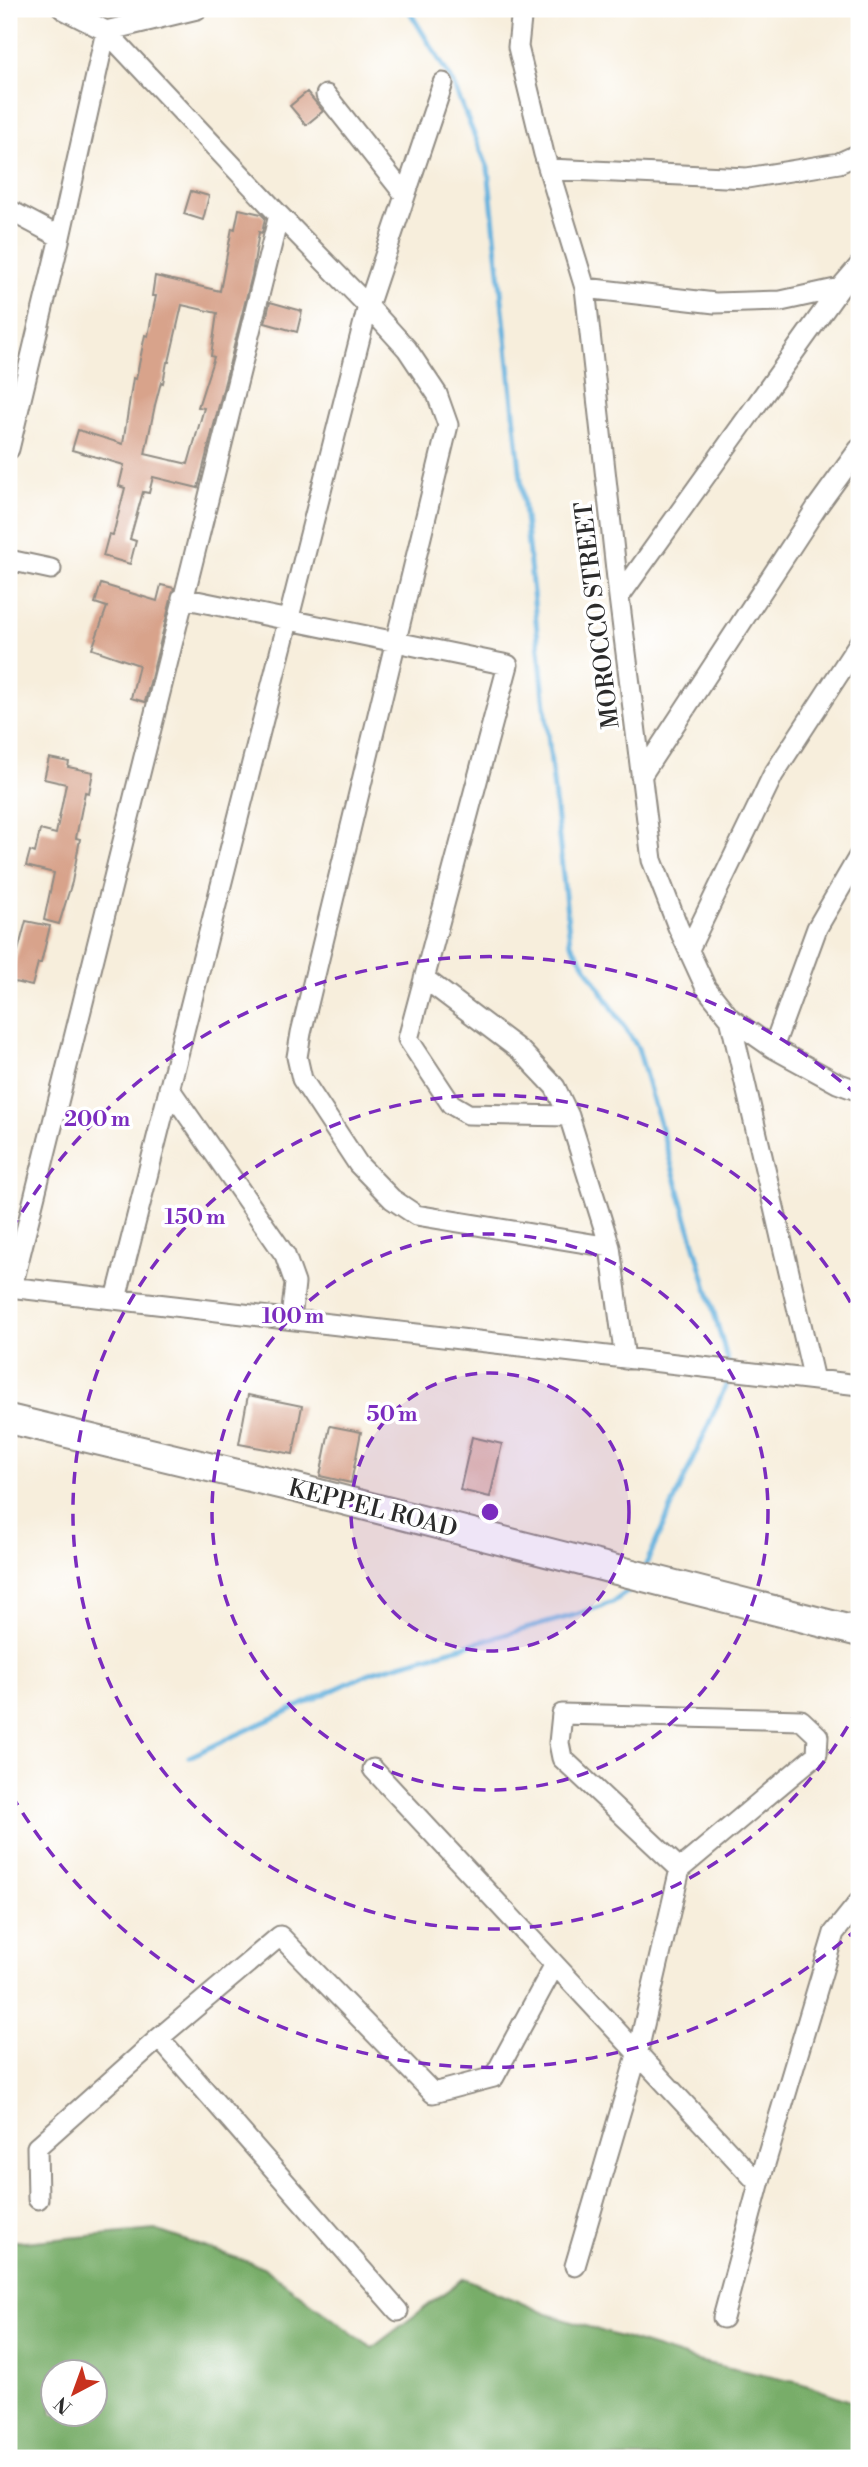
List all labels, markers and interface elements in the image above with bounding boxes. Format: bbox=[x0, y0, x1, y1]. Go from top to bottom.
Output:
street label: MOROCCO STREET bbox=[569, 500, 627, 730]
text: 200 m bbox=[64, 1107, 130, 1133]
text: 150 m bbox=[165, 1205, 225, 1231]
text: 100 m bbox=[262, 1304, 324, 1330]
text: 50 m bbox=[367, 1402, 417, 1428]
street label: KEPPEL ROAD bbox=[285, 1473, 460, 1544]
centre of rings bbox=[478, 1500, 502, 1524]
north arrow bbox=[38, 2358, 108, 2428]
text: N bbox=[50, 2391, 77, 2419]

